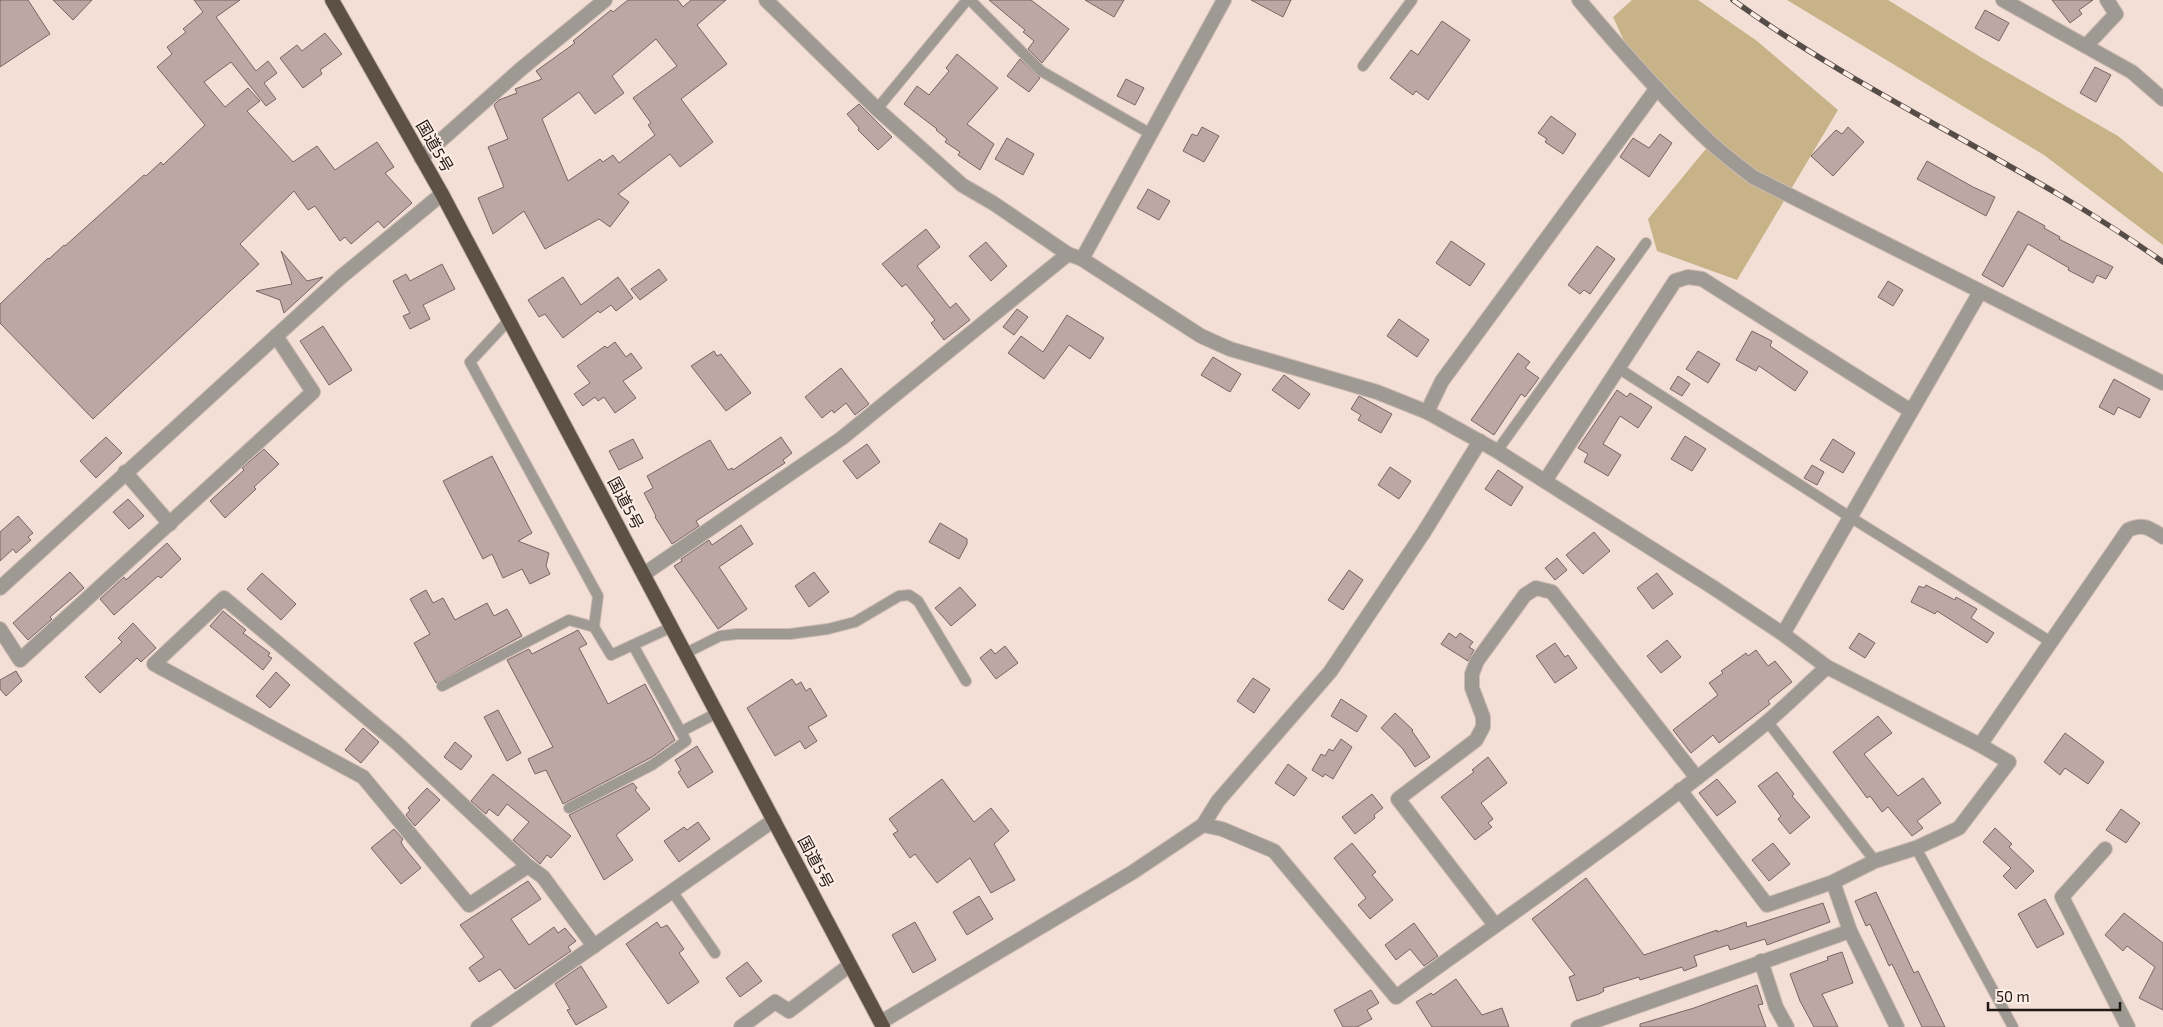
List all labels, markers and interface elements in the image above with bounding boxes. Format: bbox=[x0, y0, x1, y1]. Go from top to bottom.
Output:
street label: 国道5号 bbox=[413, 117, 458, 175]
street label: 国道5号 bbox=[605, 473, 648, 532]
street label: 国道5号 bbox=[795, 832, 838, 891]
scale bar bbox=[1988, 980, 2120, 1012]
text: 50 m bbox=[1996, 987, 2030, 1005]

